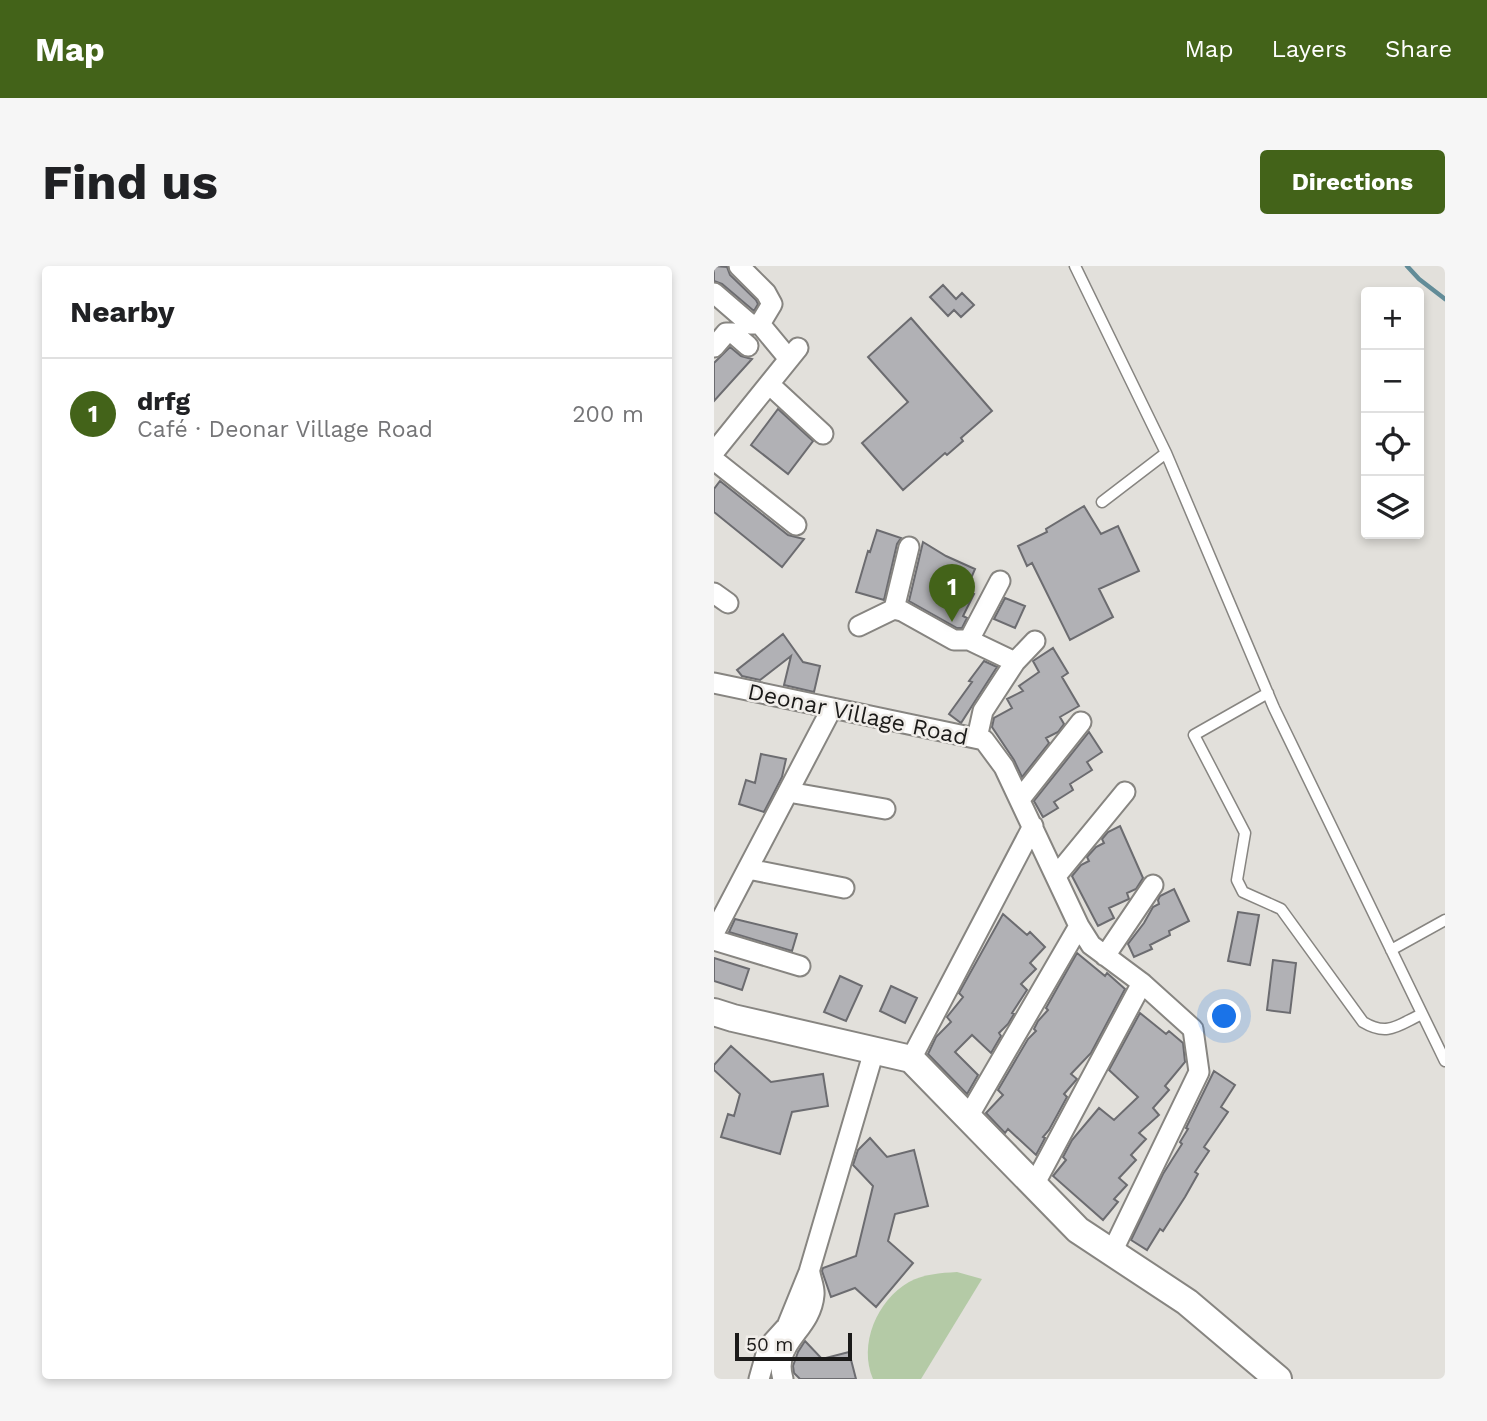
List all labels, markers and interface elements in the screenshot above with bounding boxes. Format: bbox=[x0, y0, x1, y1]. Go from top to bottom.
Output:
text: Map bbox=[35, 30, 105, 69]
text: Map bbox=[1185, 35, 1233, 63]
text: Layers bbox=[1271, 35, 1347, 63]
text: Share bbox=[1385, 35, 1452, 63]
button: Directions bbox=[1260, 150, 1445, 214]
text: Find us bbox=[42, 153, 218, 211]
map controls bbox=[1361, 287, 1424, 539]
button: + bbox=[1361, 287, 1424, 350]
text: Nearby bbox=[70, 294, 175, 329]
button: − bbox=[1361, 350, 1424, 413]
text: drfg bbox=[137, 386, 190, 416]
text: 1 bbox=[88, 401, 98, 428]
text: 200 m bbox=[572, 401, 644, 428]
button: locate bbox=[1361, 413, 1424, 476]
text: Café · Deonar Village Road bbox=[137, 416, 433, 443]
button: layers bbox=[1361, 476, 1424, 539]
pin: 1 bbox=[929, 564, 975, 622]
street label: Deonar Village Road bbox=[745, 678, 970, 751]
your location bbox=[1207, 999, 1241, 1033]
scale bar bbox=[735, 1330, 852, 1362]
text: 50 m bbox=[746, 1333, 793, 1356]

